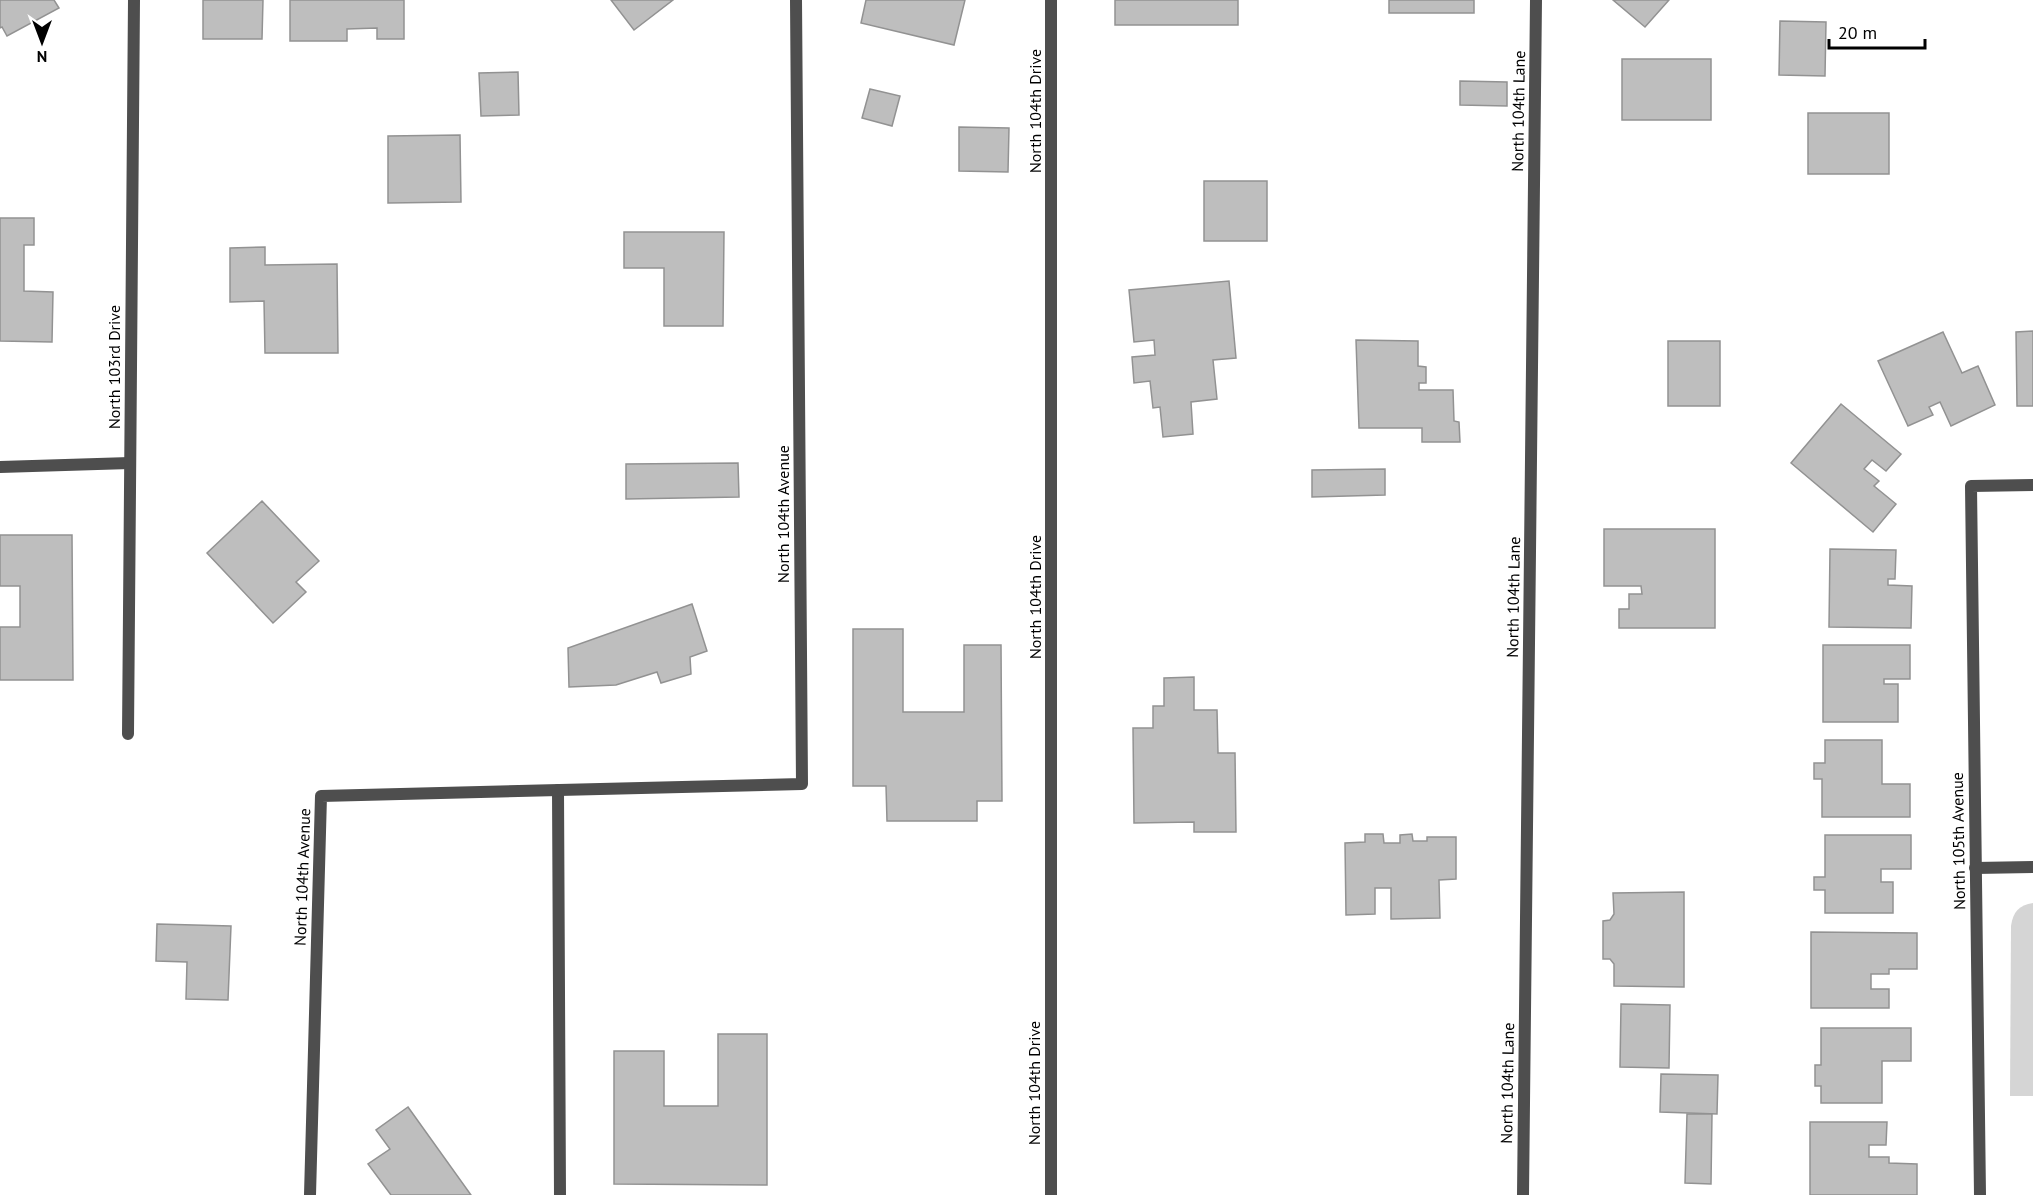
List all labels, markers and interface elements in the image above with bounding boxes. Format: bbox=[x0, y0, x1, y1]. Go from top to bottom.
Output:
north arrow bbox=[12, 12, 72, 72]
scale bar bbox=[1829, 12, 1925, 50]
text: 20 m bbox=[1838, 21, 1877, 44]
text: N bbox=[37, 47, 47, 67]
street label: North 104th Drive bbox=[1025, 49, 1045, 173]
street label: North 104th Lane bbox=[1507, 50, 1529, 172]
street label: North 103rd Drive bbox=[104, 305, 124, 429]
street label: North 104th Avenue bbox=[773, 445, 793, 583]
street label: North 104th Drive bbox=[1025, 535, 1045, 659]
street label: North 104th Lane bbox=[1502, 536, 1524, 658]
street label: North 105th Avenue bbox=[1947, 772, 1969, 910]
street label: North 104th Avenue bbox=[290, 808, 314, 946]
street label: North 104th Drive bbox=[1024, 1021, 1044, 1145]
street label: North 104th Lane bbox=[1496, 1022, 1518, 1144]

